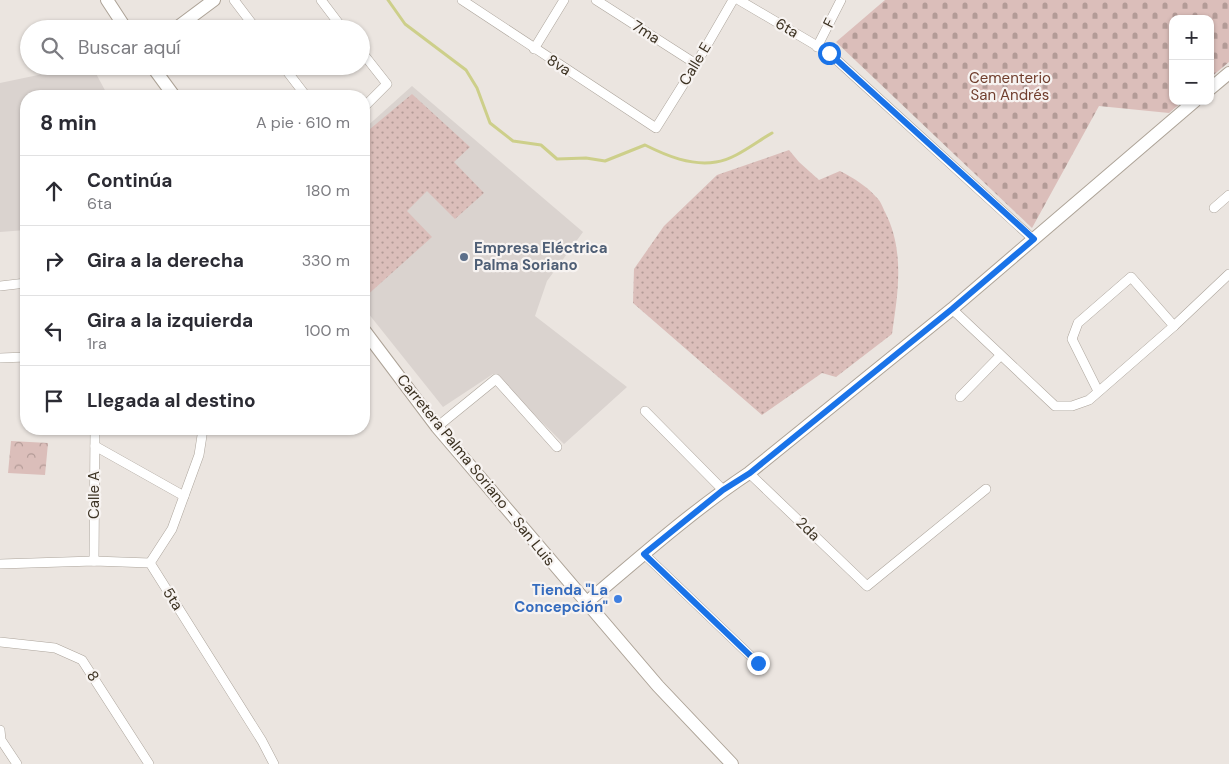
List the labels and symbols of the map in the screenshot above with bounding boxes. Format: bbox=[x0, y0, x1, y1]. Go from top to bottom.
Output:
street label: 6ta bbox=[772, 13, 802, 43]
street label: F bbox=[818, 15, 840, 31]
street label: 7ma bbox=[628, 16, 664, 48]
street label: Calle E bbox=[674, 39, 716, 89]
route start bbox=[818, 42, 841, 65]
street label: 8va bbox=[543, 50, 575, 80]
park label: Cementerio San Andrés bbox=[969, 68, 1051, 105]
place label: Empresa Eléctrica Palma Soriano bbox=[474, 238, 607, 275]
marker: Empresa Eléctrica Palma Soriano bbox=[458, 251, 470, 263]
street label: Carretera Palma Soriano - San Luis bbox=[392, 370, 560, 570]
street label: Calle A bbox=[84, 471, 104, 519]
street label: 2da bbox=[792, 513, 824, 545]
place label: Tienda "La Concepción" bbox=[514, 580, 608, 617]
street label: 5ta bbox=[158, 584, 188, 614]
marker: Tienda "La Concepción" bbox=[612, 593, 624, 605]
route end bbox=[747, 652, 770, 675]
street label: 8 bbox=[82, 667, 104, 685]

